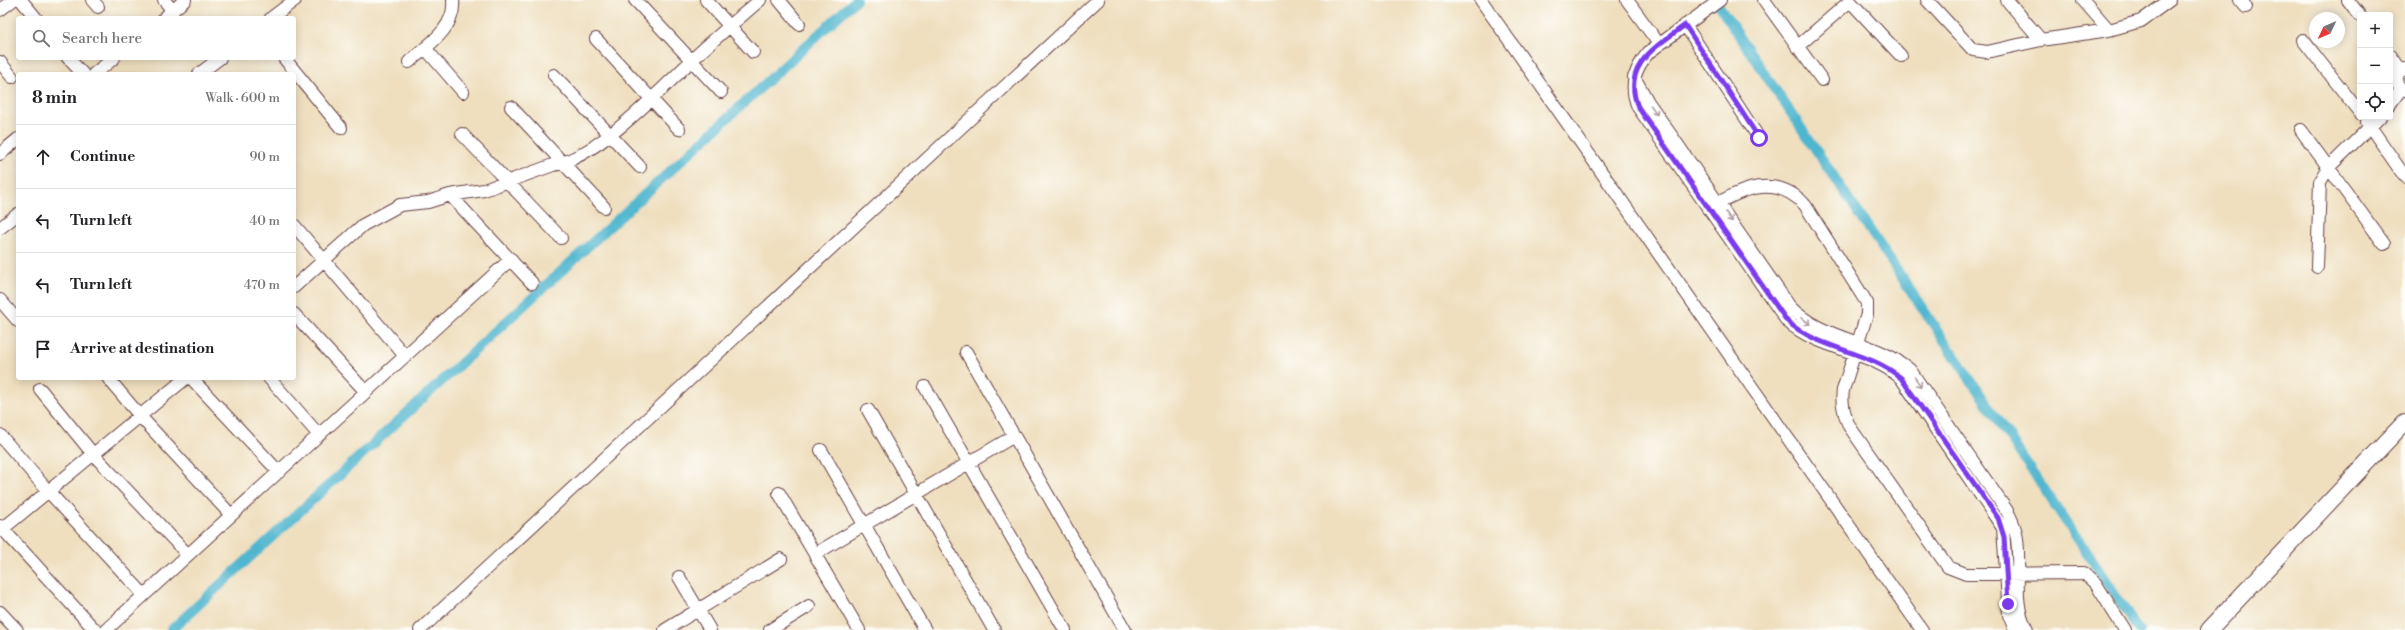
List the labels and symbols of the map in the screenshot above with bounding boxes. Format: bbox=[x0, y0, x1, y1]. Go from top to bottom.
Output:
north arrow bbox=[2309, 12, 2345, 48]
one-way arrow bbox=[1650, 105, 1658, 116]
route start bbox=[1750, 129, 1768, 147]
one-way arrow bbox=[1725, 211, 1734, 222]
one-way arrow bbox=[1800, 317, 1811, 325]
one-way arrow bbox=[1914, 376, 1922, 387]
route end bbox=[1999, 595, 2017, 613]

